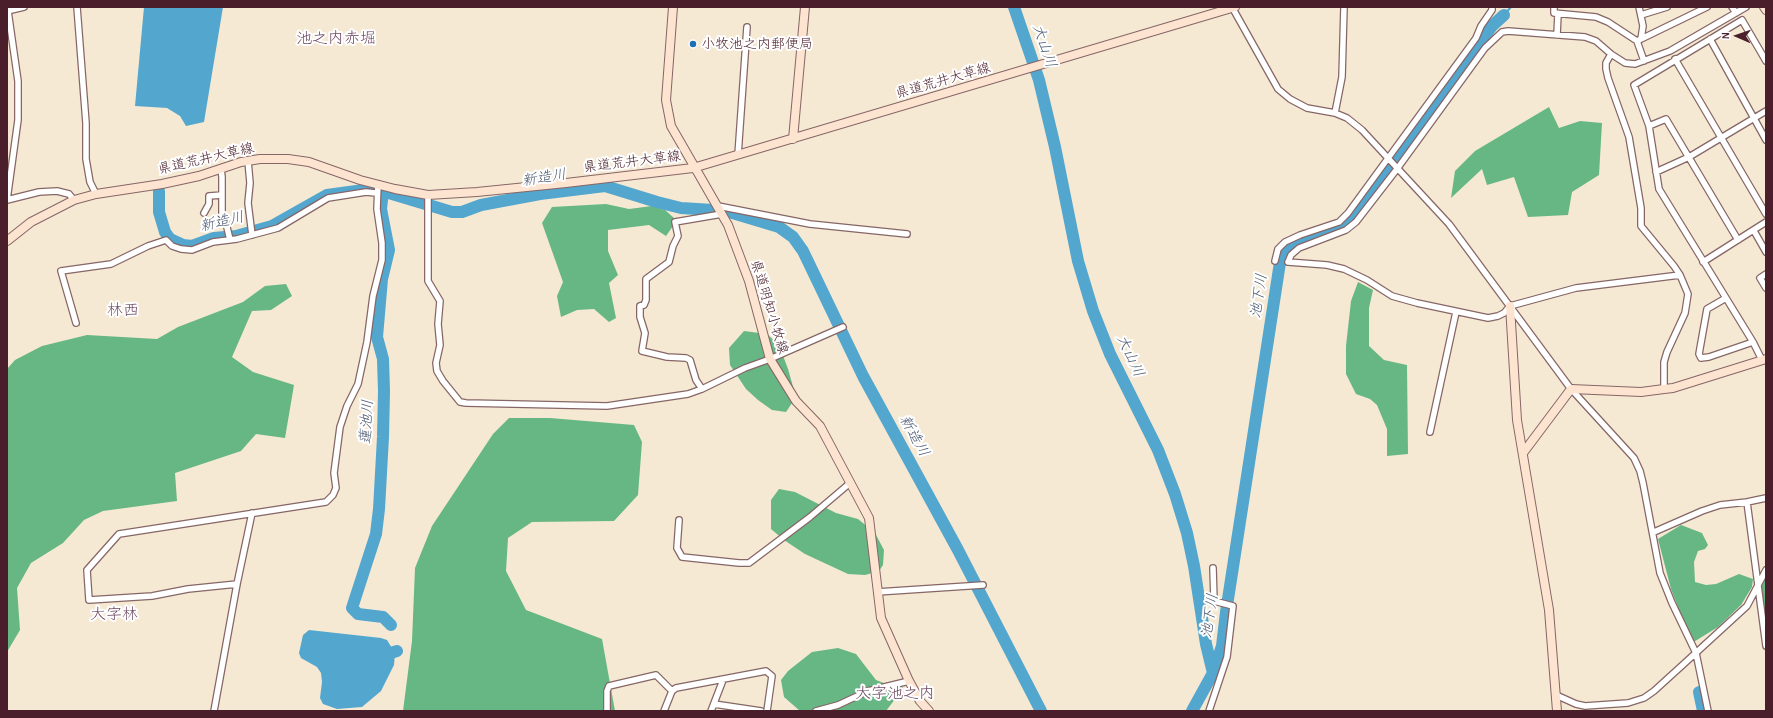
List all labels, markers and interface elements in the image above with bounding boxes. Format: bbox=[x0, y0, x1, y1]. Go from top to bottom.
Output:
north arrow bbox=[1717, 16, 1757, 56]
water label: 大山川 bbox=[1028, 22, 1060, 70]
district label: 池之内赤堀 bbox=[296, 29, 376, 49]
text: N bbox=[1718, 32, 1732, 39]
place label: 小牧池之内郵便局 bbox=[701, 36, 813, 52]
marker: 小牧池之内郵便局 bbox=[688, 39, 698, 49]
street label: 県道荒井大草線 bbox=[894, 59, 992, 103]
street label: 県道荒井大草線 bbox=[156, 140, 256, 178]
street label: 県道荒井大草線 bbox=[582, 148, 682, 176]
water label: 新造川 bbox=[520, 166, 568, 190]
water label: 新造川 bbox=[198, 208, 246, 236]
street label: 県道明知小牧線 bbox=[747, 258, 791, 356]
water label: 池下川 bbox=[1247, 272, 1271, 320]
district label: 林西 bbox=[107, 301, 139, 321]
water label: 大山川 bbox=[1112, 332, 1148, 380]
water label: 蓮池川 bbox=[357, 399, 377, 445]
water label: 新造川 bbox=[895, 412, 933, 460]
water label: 池下川 bbox=[1198, 592, 1222, 640]
district label: 大字林 bbox=[90, 605, 138, 625]
district label: 大字池之内 bbox=[855, 684, 935, 704]

